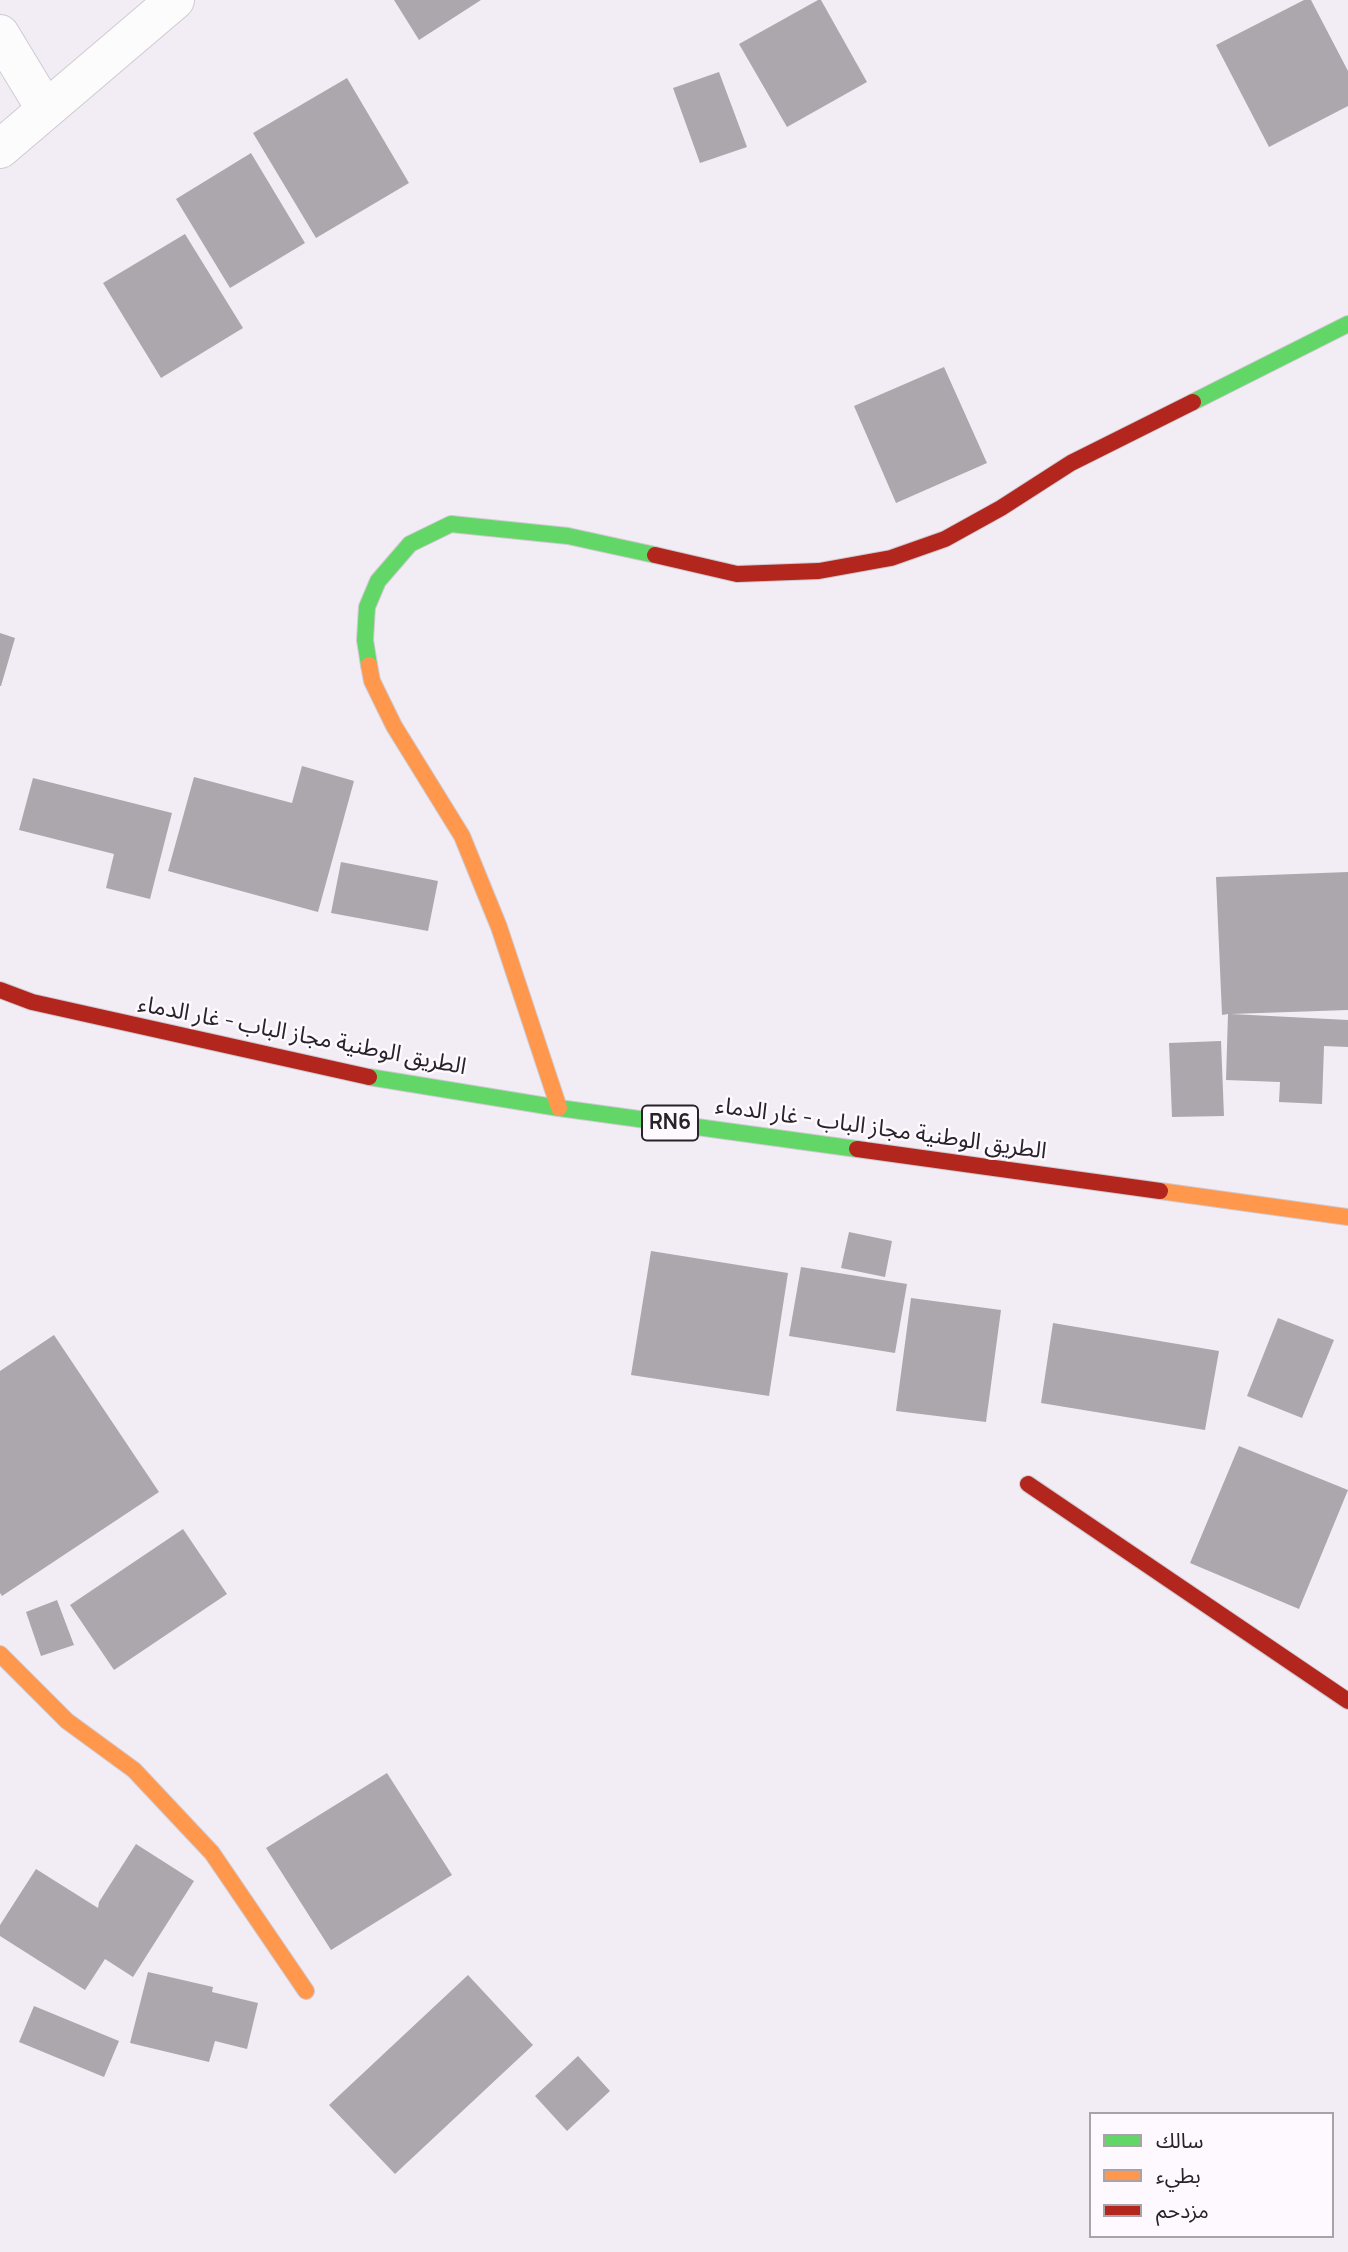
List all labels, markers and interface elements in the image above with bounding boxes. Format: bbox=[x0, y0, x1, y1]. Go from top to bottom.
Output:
street label: الطريق الوطنية مجاز الباب - غار الدماء bbox=[136, 991, 468, 1081]
street label: الطريق الوطنية مجاز الباب - غار الدماء bbox=[714, 1092, 1048, 1166]
road number: RN6 bbox=[642, 1106, 698, 1140]
legend bbox=[1089, 2112, 1334, 2238]
text: سالك bbox=[1156, 2126, 1203, 2154]
text: بطيء bbox=[1156, 2161, 1201, 2189]
text: مزدحم bbox=[1156, 2196, 1209, 2224]

